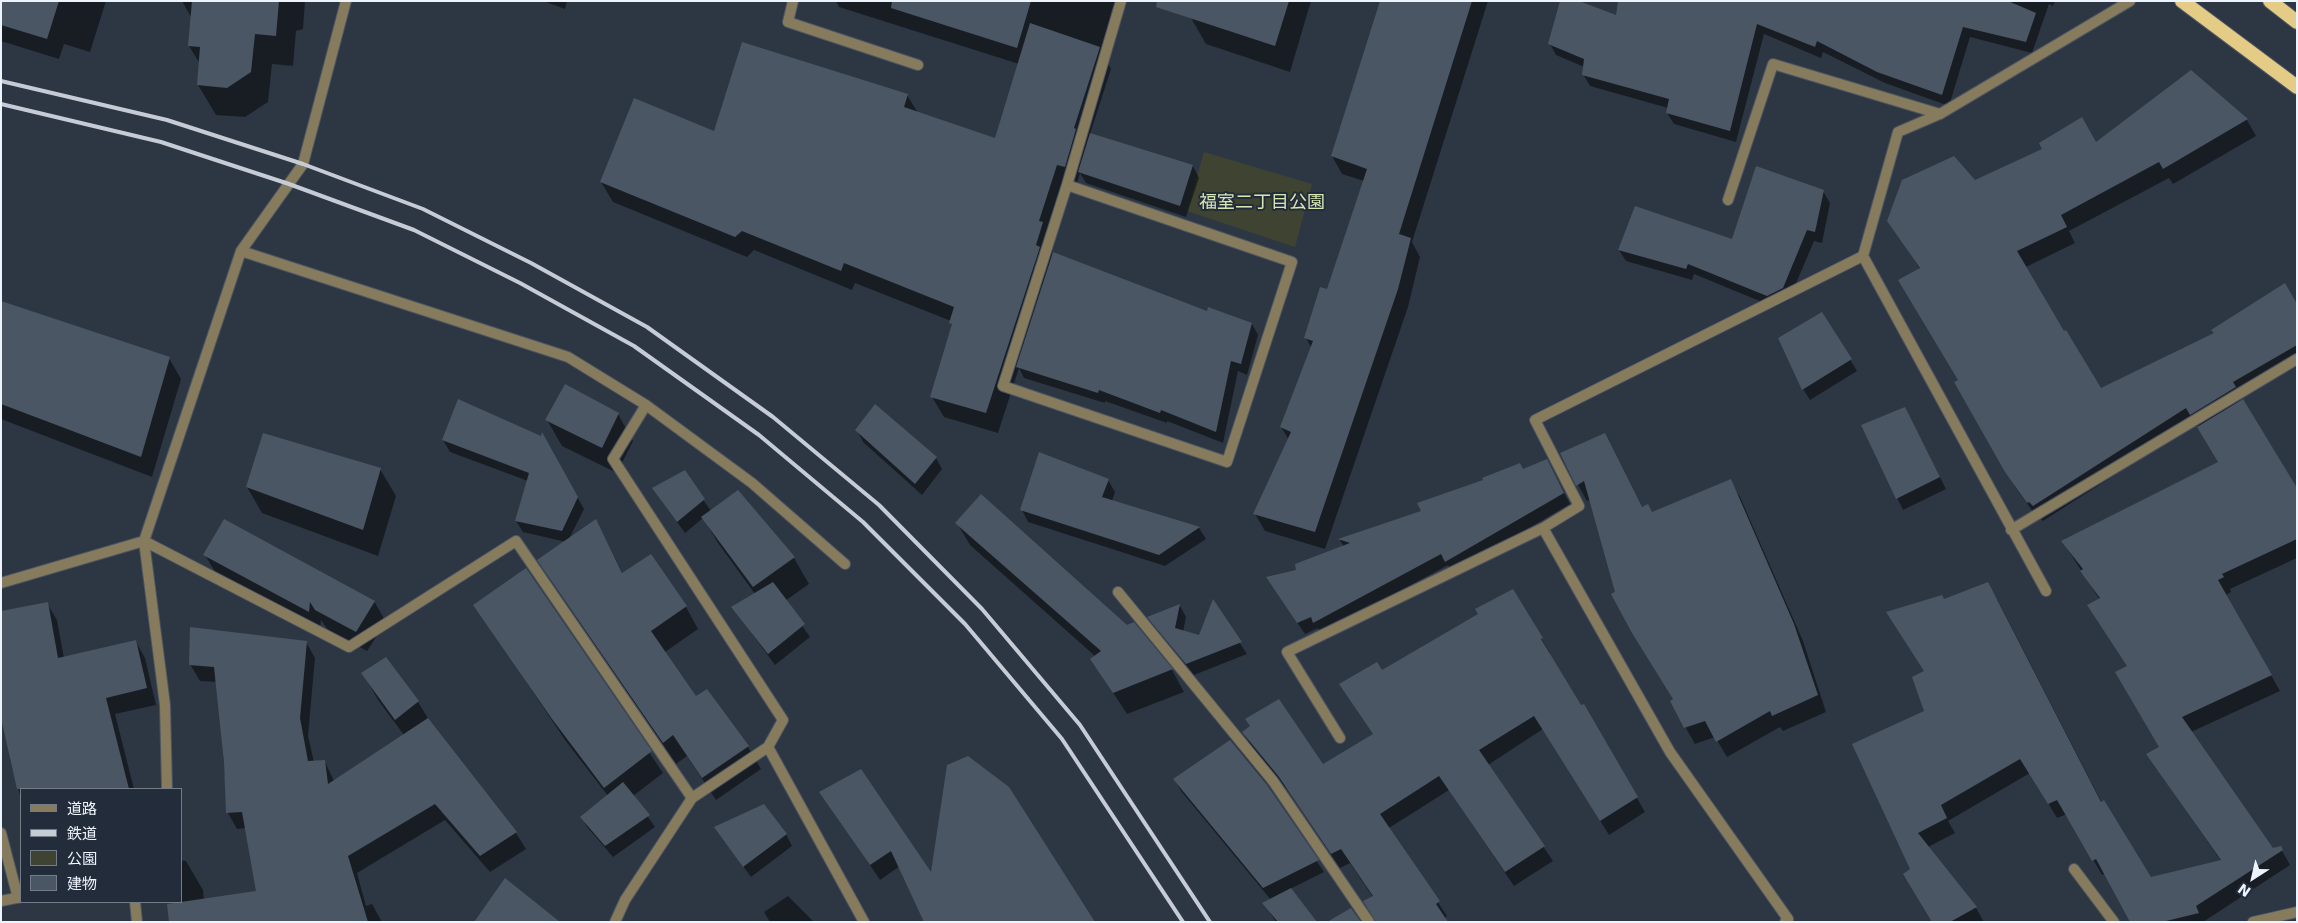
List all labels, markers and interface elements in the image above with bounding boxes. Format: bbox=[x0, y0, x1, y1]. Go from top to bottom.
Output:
park label: 福室二丁目公園 bbox=[1199, 192, 1325, 214]
legend bbox=[20, 788, 182, 903]
text: 道路 bbox=[67, 800, 97, 818]
text: 鉄道 bbox=[67, 825, 97, 843]
text: 公園 bbox=[67, 850, 97, 868]
north arrow bbox=[2228, 853, 2278, 903]
text: 建物 bbox=[67, 875, 97, 893]
text: N bbox=[2235, 880, 2254, 900]

